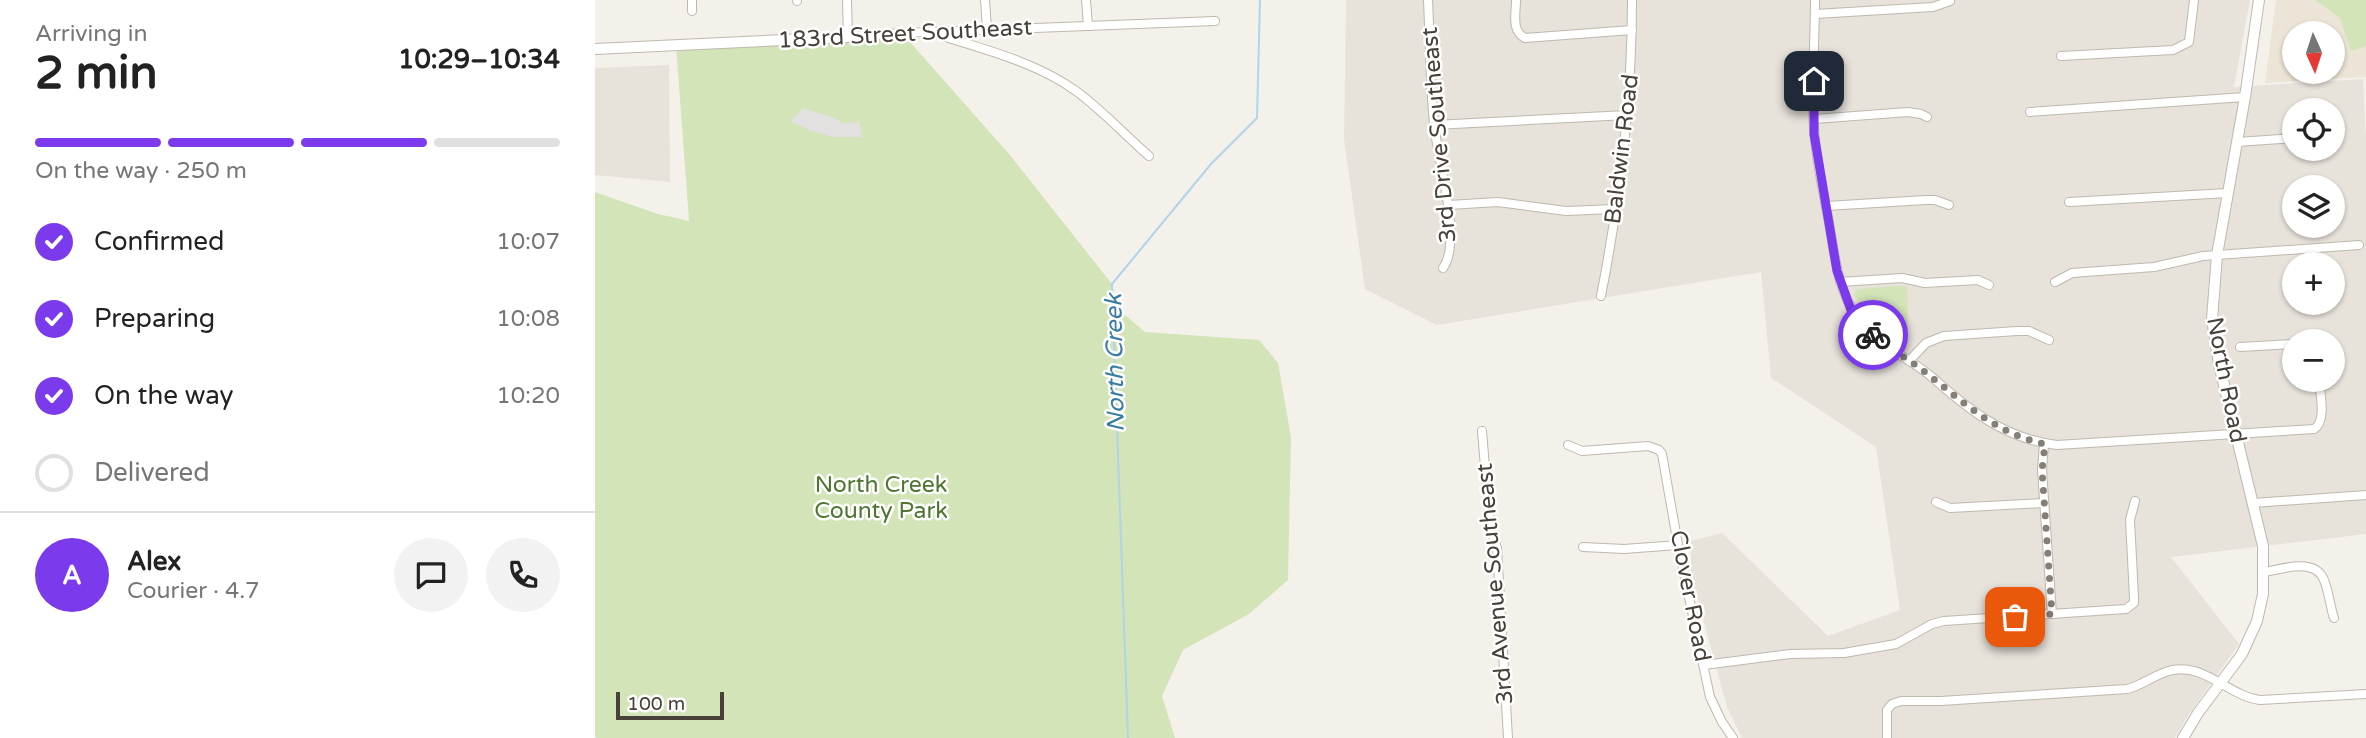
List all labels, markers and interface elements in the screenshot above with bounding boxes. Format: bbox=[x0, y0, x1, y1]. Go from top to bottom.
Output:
street label: 183rd Street Southeast bbox=[777, 13, 1033, 55]
text: Arriving in bbox=[35, 20, 148, 48]
north arrow bbox=[2282, 21, 2345, 84]
map controls bbox=[2282, 21, 2345, 392]
street label: 3rd Drive Southeast bbox=[1416, 26, 1462, 244]
text: 10:29–10:34 bbox=[398, 44, 560, 75]
text: 2 min bbox=[35, 46, 158, 101]
pin bbox=[1784, 51, 1844, 111]
icon: home bbox=[1795, 62, 1833, 100]
street label: Baldwin Road bbox=[1599, 72, 1645, 226]
button: locate bbox=[2282, 98, 2345, 161]
text: On the way · 250 m bbox=[35, 157, 247, 185]
button: layers bbox=[2282, 175, 2345, 238]
icon: check bbox=[35, 223, 73, 261]
text: Confirmed bbox=[94, 226, 224, 257]
text: 10:07 bbox=[496, 228, 560, 256]
button: + bbox=[2282, 252, 2345, 315]
water label: North Creek bbox=[1099, 292, 1131, 432]
icon: check bbox=[35, 300, 73, 338]
courier bbox=[1838, 300, 1908, 370]
text: Preparing bbox=[94, 303, 215, 334]
text: 10:08 bbox=[496, 305, 560, 333]
street label: North Road bbox=[2200, 315, 2252, 445]
icon: bike bbox=[1854, 316, 1892, 354]
button: − bbox=[2282, 329, 2345, 392]
icon: check bbox=[35, 377, 73, 415]
text: On the way bbox=[94, 380, 234, 411]
text: 10:20 bbox=[496, 382, 560, 410]
text: Delivered bbox=[94, 457, 210, 488]
street label: 3rd Avenue Southeast bbox=[1470, 462, 1520, 706]
park label: North Creek County Park bbox=[814, 471, 948, 525]
street label: Clover Road bbox=[1664, 528, 1716, 664]
button: chat bbox=[394, 538, 468, 612]
button: phone bbox=[486, 538, 560, 612]
text: Alex bbox=[127, 546, 181, 577]
text: A bbox=[62, 560, 82, 591]
text: Courier · 4.7 bbox=[127, 577, 260, 605]
pin bbox=[1985, 587, 2045, 647]
icon: bag bbox=[1996, 598, 2034, 636]
scale bar bbox=[616, 689, 725, 721]
text: 100 m bbox=[627, 693, 685, 715]

